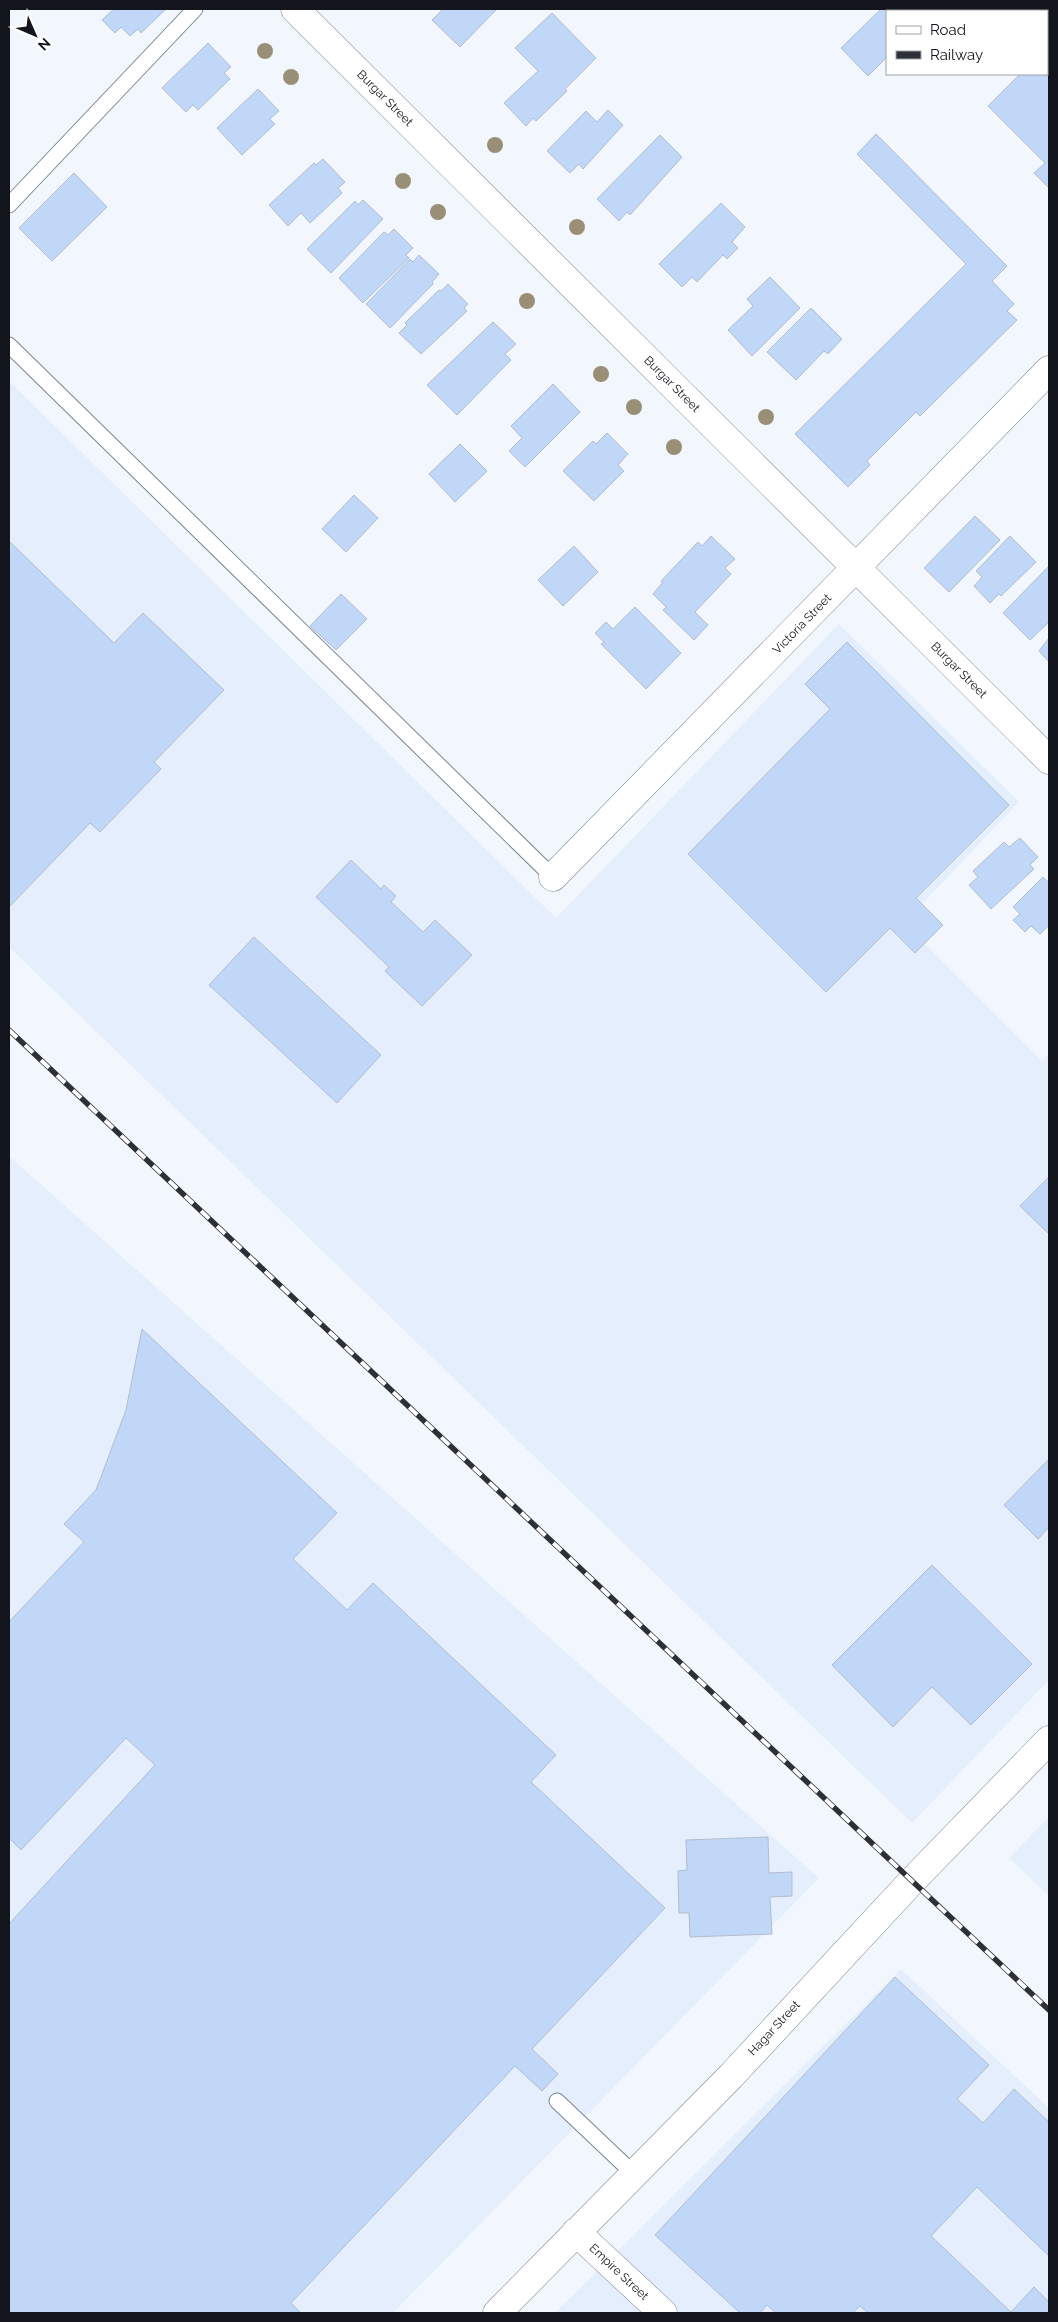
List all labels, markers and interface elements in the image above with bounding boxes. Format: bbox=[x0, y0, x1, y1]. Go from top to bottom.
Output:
north arrow bbox=[10, 10, 60, 60]
legend bbox=[886, 10, 1048, 75]
text: Road bbox=[930, 21, 966, 39]
text: N bbox=[35, 35, 54, 54]
text: Railway bbox=[930, 46, 983, 64]
street label: Burgar Street bbox=[354, 67, 416, 129]
street label: Burgar Street bbox=[641, 353, 703, 415]
street label: Victoria Street bbox=[770, 591, 834, 657]
street label: Burgar Street bbox=[928, 639, 990, 701]
street label: Hagar Street bbox=[745, 1998, 803, 2058]
street label: Empire Street bbox=[587, 2241, 651, 2303]

